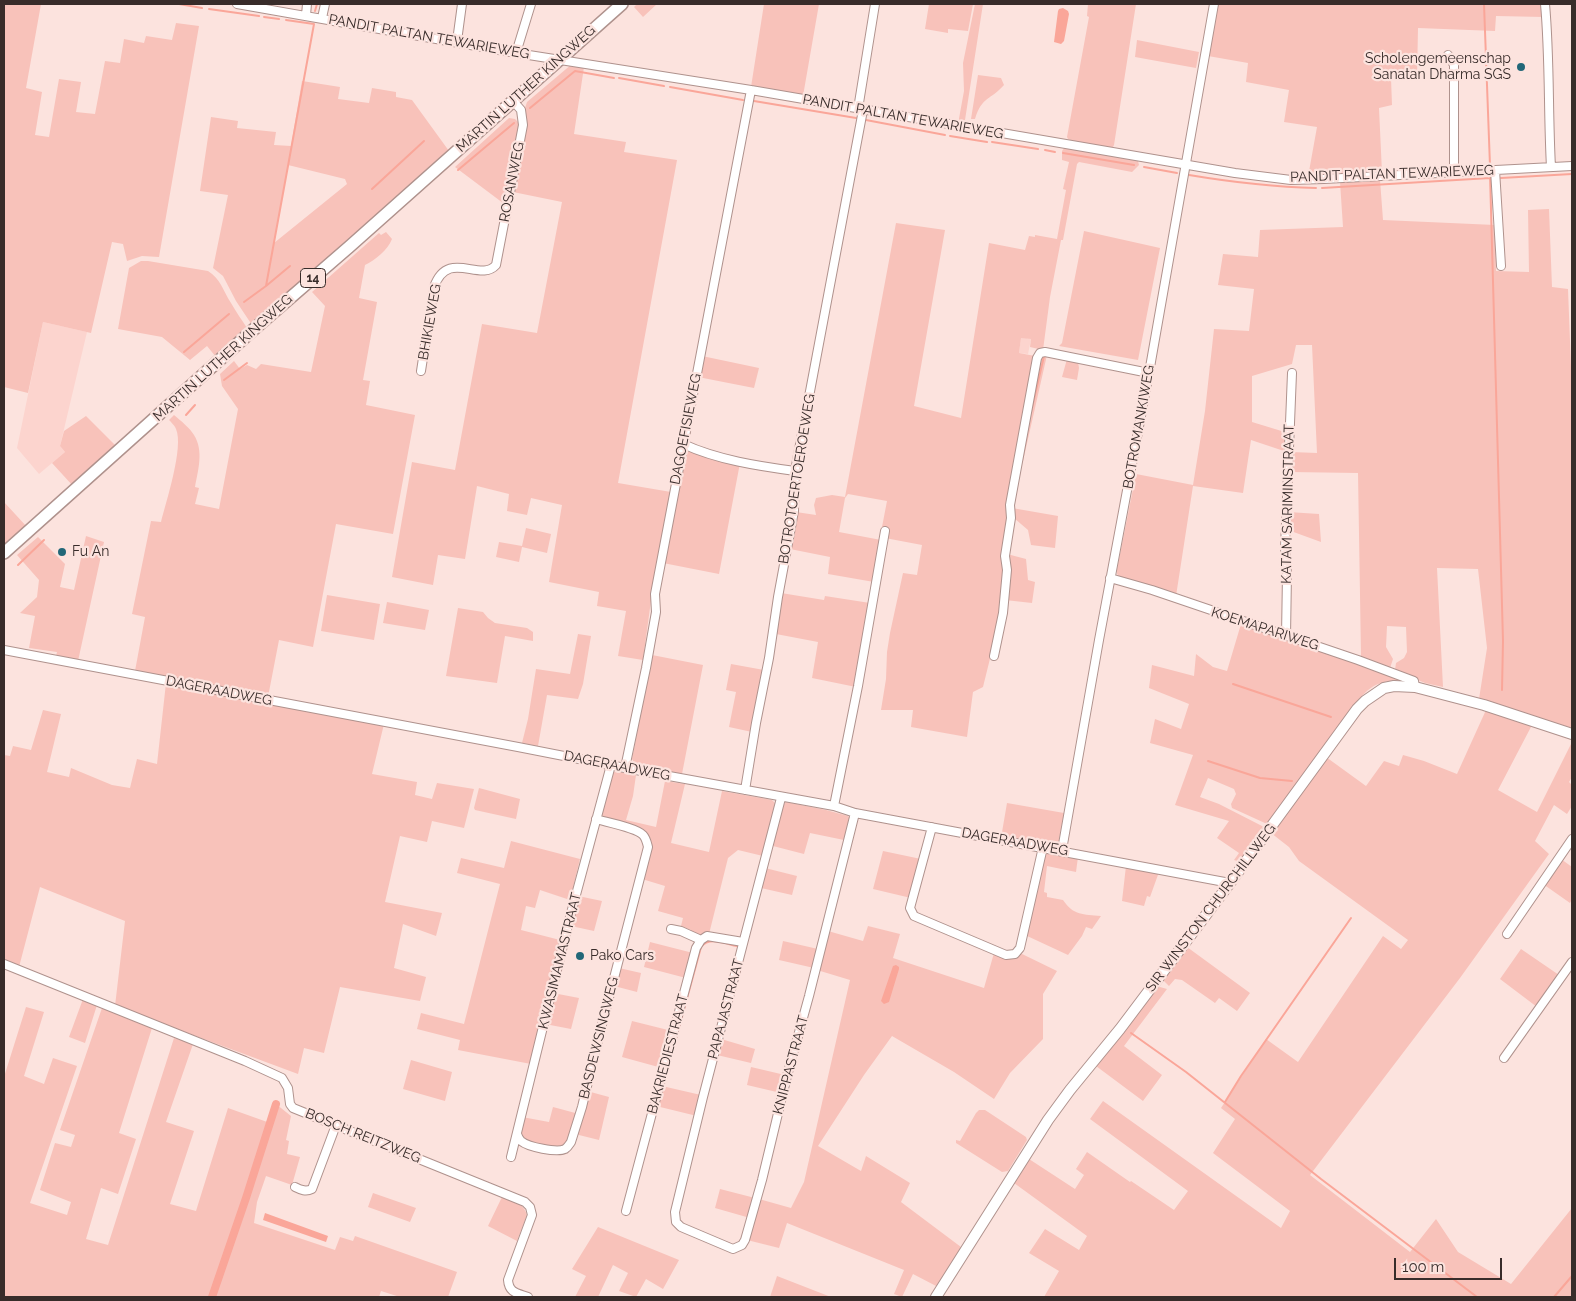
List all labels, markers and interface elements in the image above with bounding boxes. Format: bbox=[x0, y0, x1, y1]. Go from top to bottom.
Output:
street label: PANDIT PALTAN TEWARIEWEG bbox=[327, 11, 531, 63]
street label: MARTIN LUTHER KINGWEG bbox=[453, 22, 599, 156]
place label: Scholengemeenschap Sanatan Dharma SGS bbox=[1365, 51, 1511, 84]
marker: Scholengemeenschap Sanatan Dharma SGS bbox=[1515, 61, 1527, 73]
street label: PANDIT PALTAN TEWARIEWEG bbox=[801, 91, 1005, 143]
street label: ROSANWEG bbox=[496, 141, 528, 223]
street label: PANDIT PALTAN TEWARIEWEG bbox=[1290, 162, 1494, 186]
road number: 14 bbox=[300, 268, 326, 288]
street label: BHIKIEWEG bbox=[415, 283, 445, 361]
street label: MARTIN LUTHER KINGWEG bbox=[150, 291, 296, 425]
street label: BOTROMANKIWEG bbox=[1120, 364, 1158, 490]
street label: DAGOEFISIEWEG bbox=[667, 372, 705, 486]
street label: BOTROTOERTOEROEWEG bbox=[775, 393, 819, 565]
street label: KATAM SARIMINSTRAAT bbox=[1278, 424, 1298, 584]
place label: Fu An bbox=[72, 544, 109, 560]
marker: Fu An bbox=[56, 546, 68, 558]
street label: KOEMAPARIWEG bbox=[1209, 604, 1321, 654]
street label: DAGERAADWEG bbox=[164, 672, 274, 710]
street label: DAGERAADWEG bbox=[562, 747, 672, 785]
street label: SIR WINSTON CHURCHILLWEG bbox=[1142, 821, 1280, 995]
street label: DAGERAADWEG bbox=[960, 824, 1070, 860]
street label: KWASIMAMASTRAAT bbox=[535, 891, 585, 1031]
place label: Pako Cars bbox=[590, 948, 654, 964]
marker: Pako Cars bbox=[574, 950, 586, 962]
street label: PAPAJASTRAAT bbox=[705, 957, 747, 1061]
street label: BASDEWSINGWEG bbox=[576, 975, 622, 1101]
street label: BAKRIEDIESTRAAT bbox=[644, 992, 692, 1116]
street label: KNIPPASTRAAT bbox=[770, 1014, 812, 1116]
street label: BOSCH REITZWEG bbox=[303, 1105, 423, 1167]
scale bar bbox=[1396, 1248, 1504, 1280]
text: 100 m bbox=[1402, 1258, 1444, 1276]

